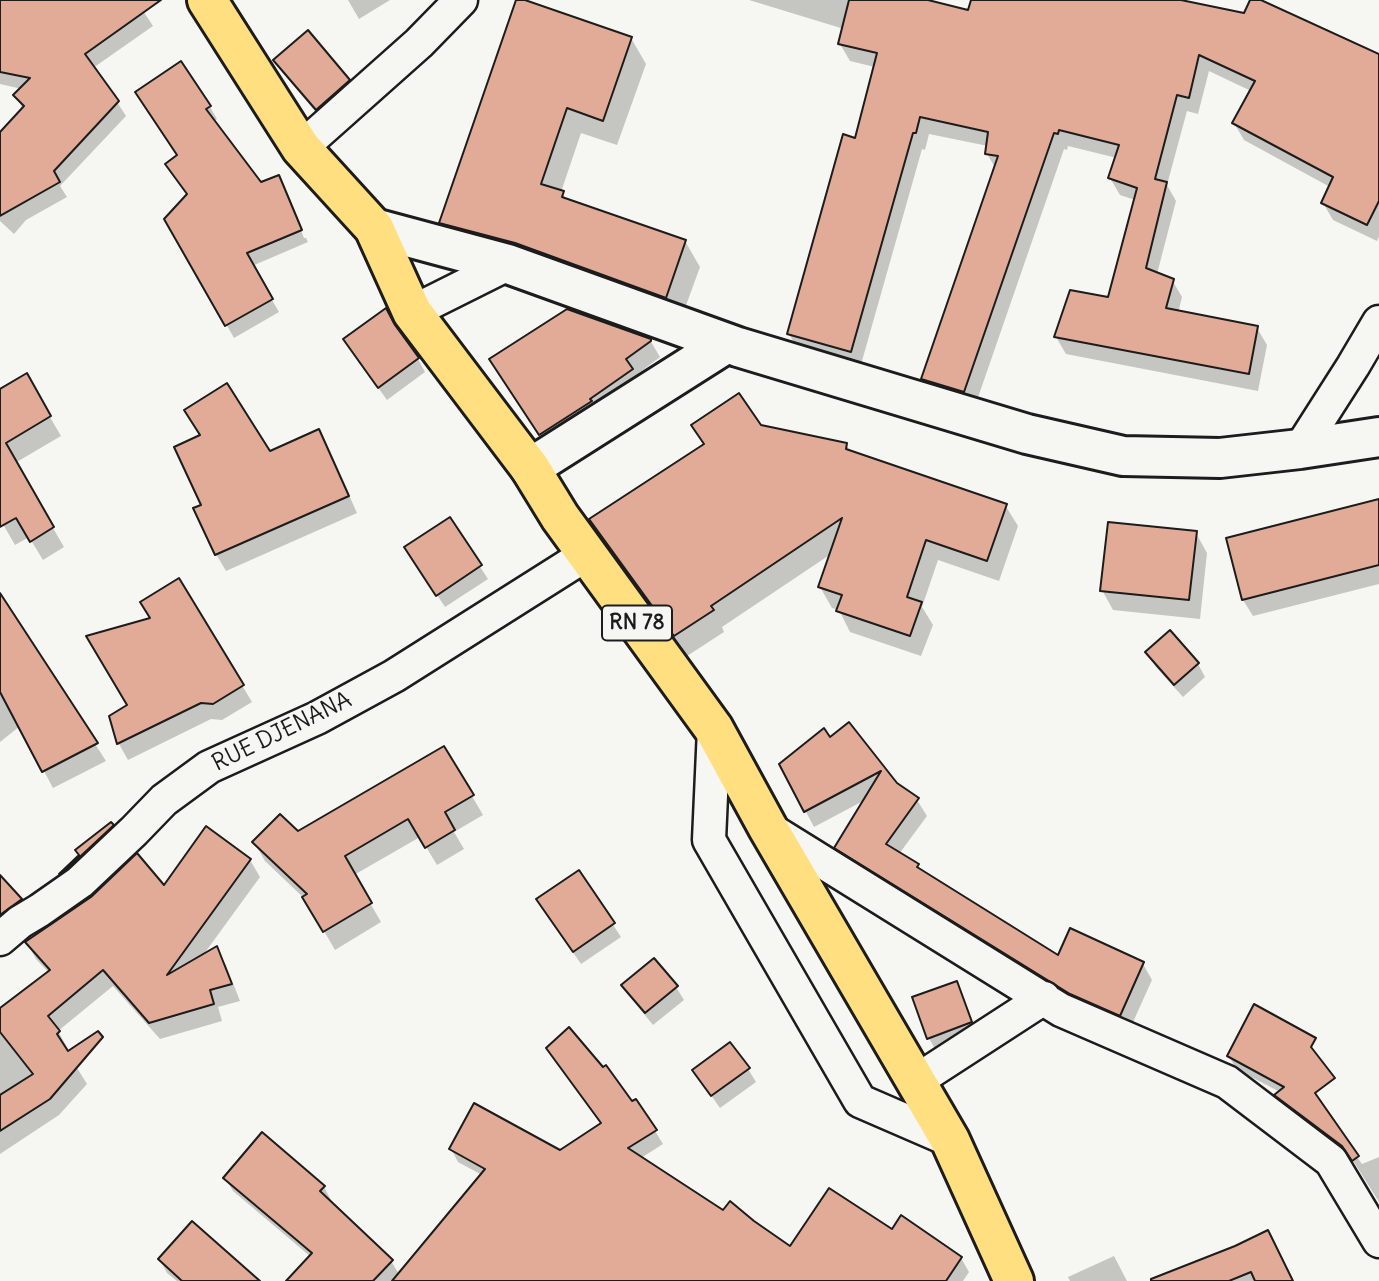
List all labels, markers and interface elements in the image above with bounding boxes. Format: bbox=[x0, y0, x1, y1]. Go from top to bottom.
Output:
road number: RN 78 bbox=[602, 606, 672, 640]
street label: RUE DJENANA bbox=[208, 686, 356, 778]

